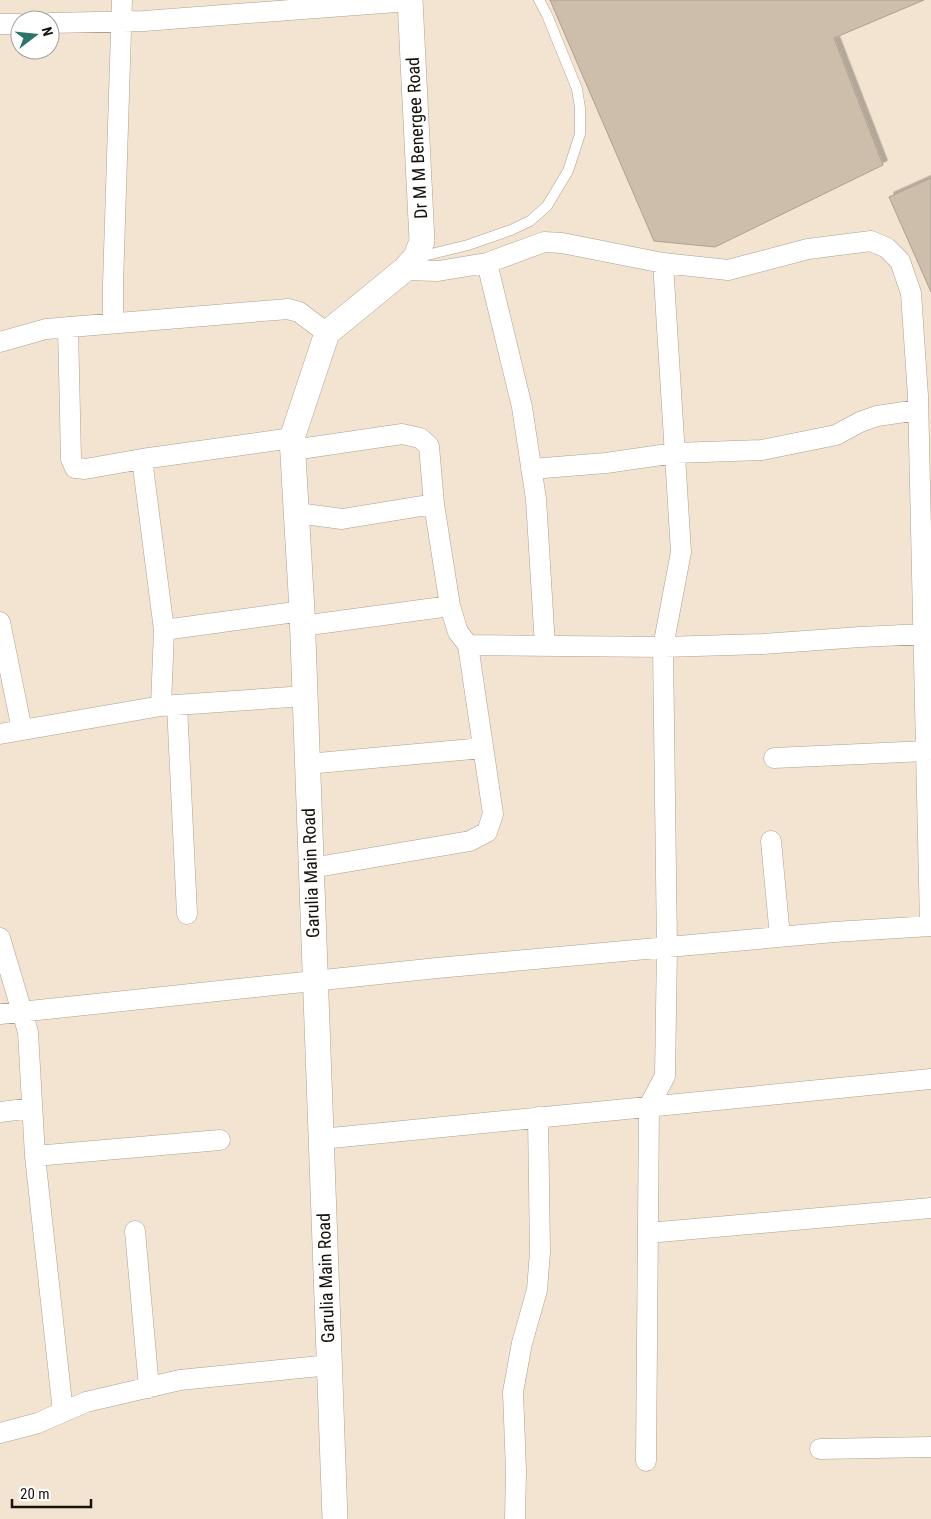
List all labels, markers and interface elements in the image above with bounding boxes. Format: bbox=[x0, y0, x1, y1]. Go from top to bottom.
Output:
north arrow bbox=[10, 10, 60, 60]
text: N bbox=[39, 25, 56, 38]
street label: Dr M M Benergee Road bbox=[402, 57, 431, 220]
street label: Garulia Main Road bbox=[298, 808, 323, 938]
street label: Garulia Main Road bbox=[313, 1213, 338, 1343]
scale bar bbox=[12, 1476, 91, 1508]
text: 20 m bbox=[20, 1485, 50, 1503]

